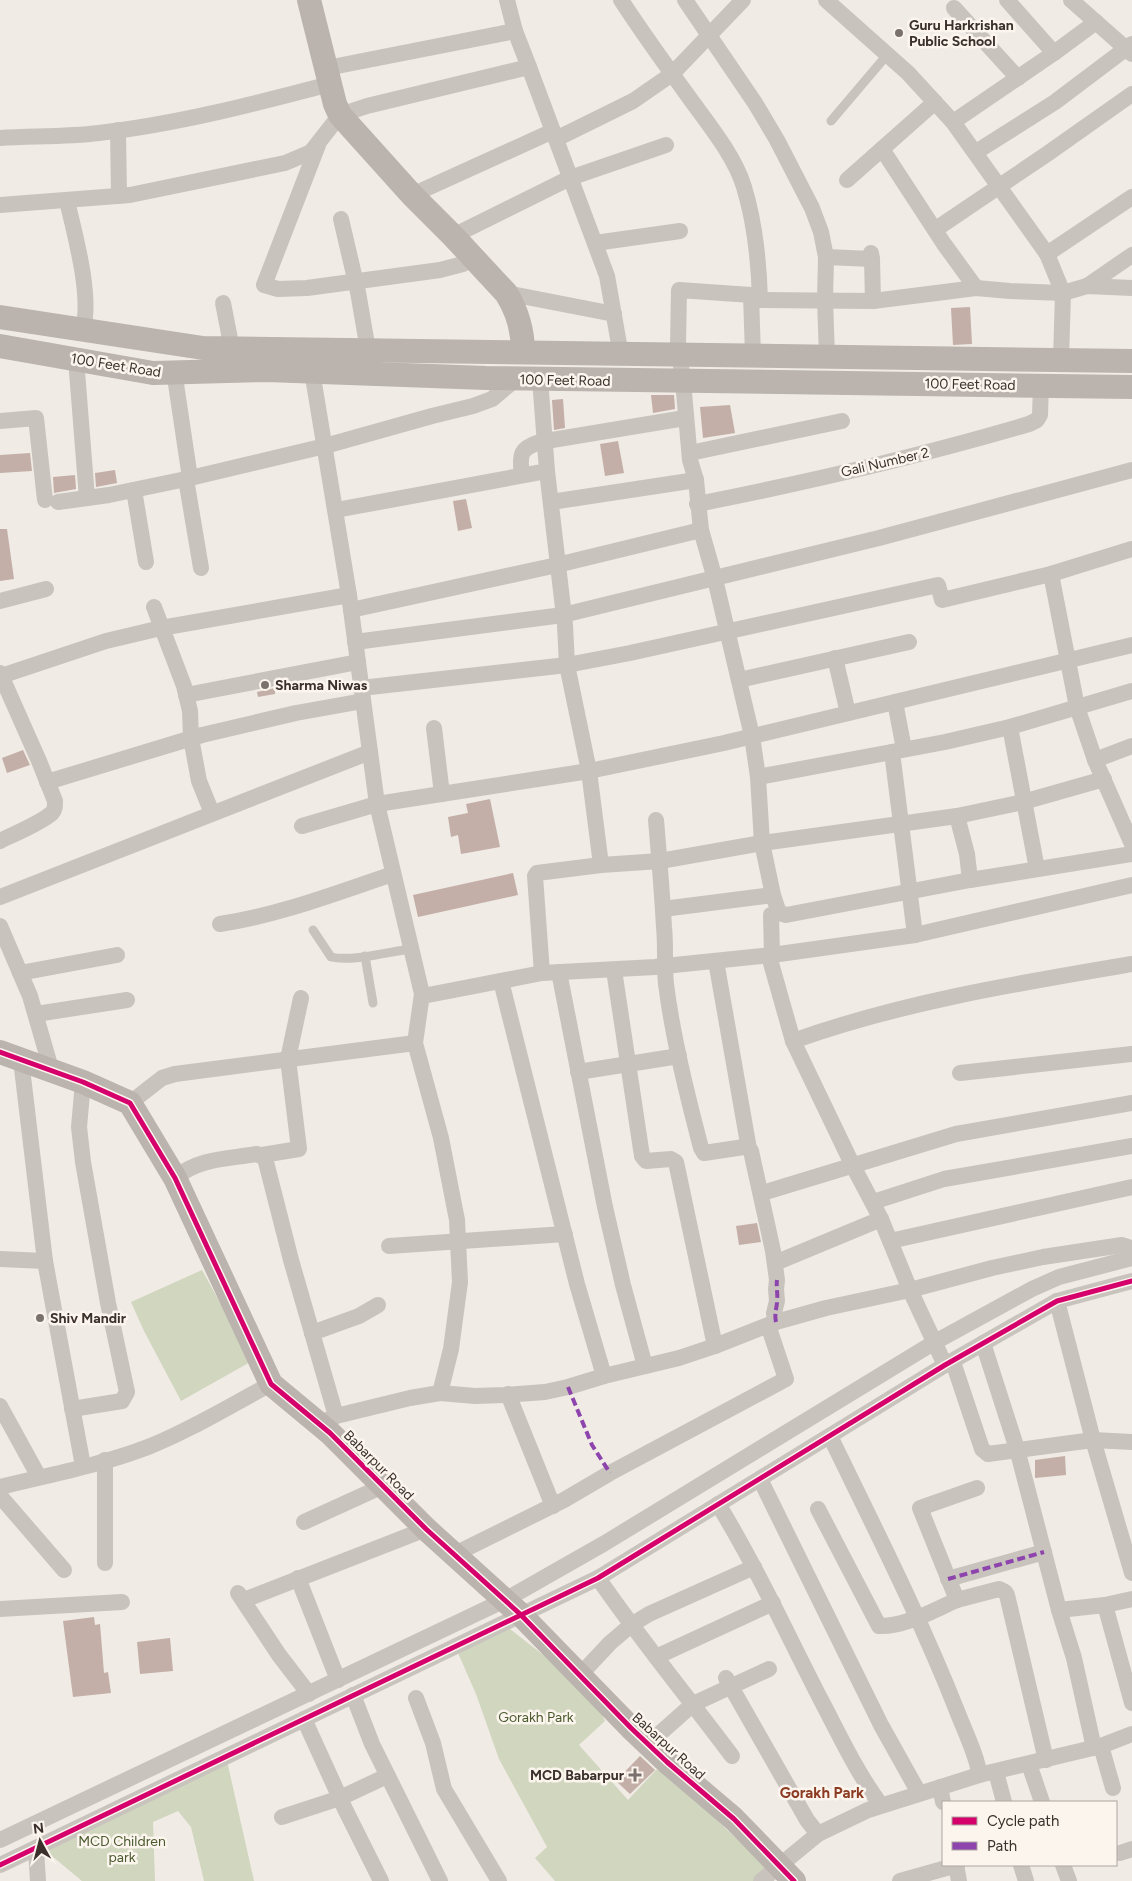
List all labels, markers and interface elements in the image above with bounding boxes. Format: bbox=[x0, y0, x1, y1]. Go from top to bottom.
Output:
place label: Guru Harkrishan Public School bbox=[909, 17, 1014, 50]
marker: Guru Harkrishan Public School bbox=[893, 27, 905, 39]
street label: 100 Feet Road bbox=[70, 350, 162, 381]
street label: 100 Feet Road bbox=[519, 371, 611, 390]
street label: 100 Feet Road bbox=[924, 375, 1016, 394]
street label: Gali Number 2 bbox=[839, 444, 931, 481]
place label: Sharma Niwas bbox=[275, 677, 368, 694]
marker: Sharma Niwas bbox=[259, 679, 271, 691]
place label: Shiv Mandir bbox=[50, 1310, 127, 1327]
marker: Shiv Mandir bbox=[34, 1312, 46, 1324]
street label: Babarpur Road bbox=[340, 1427, 417, 1504]
park label: Gorakh Park bbox=[498, 1709, 574, 1726]
street label: Babarpur Road bbox=[629, 1709, 709, 1784]
place label: MCD Babarpur bbox=[530, 1767, 625, 1784]
marker: MCD Babarpur bbox=[628, 1768, 642, 1782]
district label: Gorakh Park bbox=[780, 1784, 864, 1802]
legend bbox=[942, 1801, 1117, 1866]
text: Cycle path bbox=[987, 1812, 1059, 1830]
north arrow bbox=[15, 1816, 65, 1866]
text: N bbox=[32, 1819, 45, 1838]
park label: MCD Children park bbox=[78, 1833, 166, 1866]
text: Path bbox=[987, 1837, 1017, 1855]

